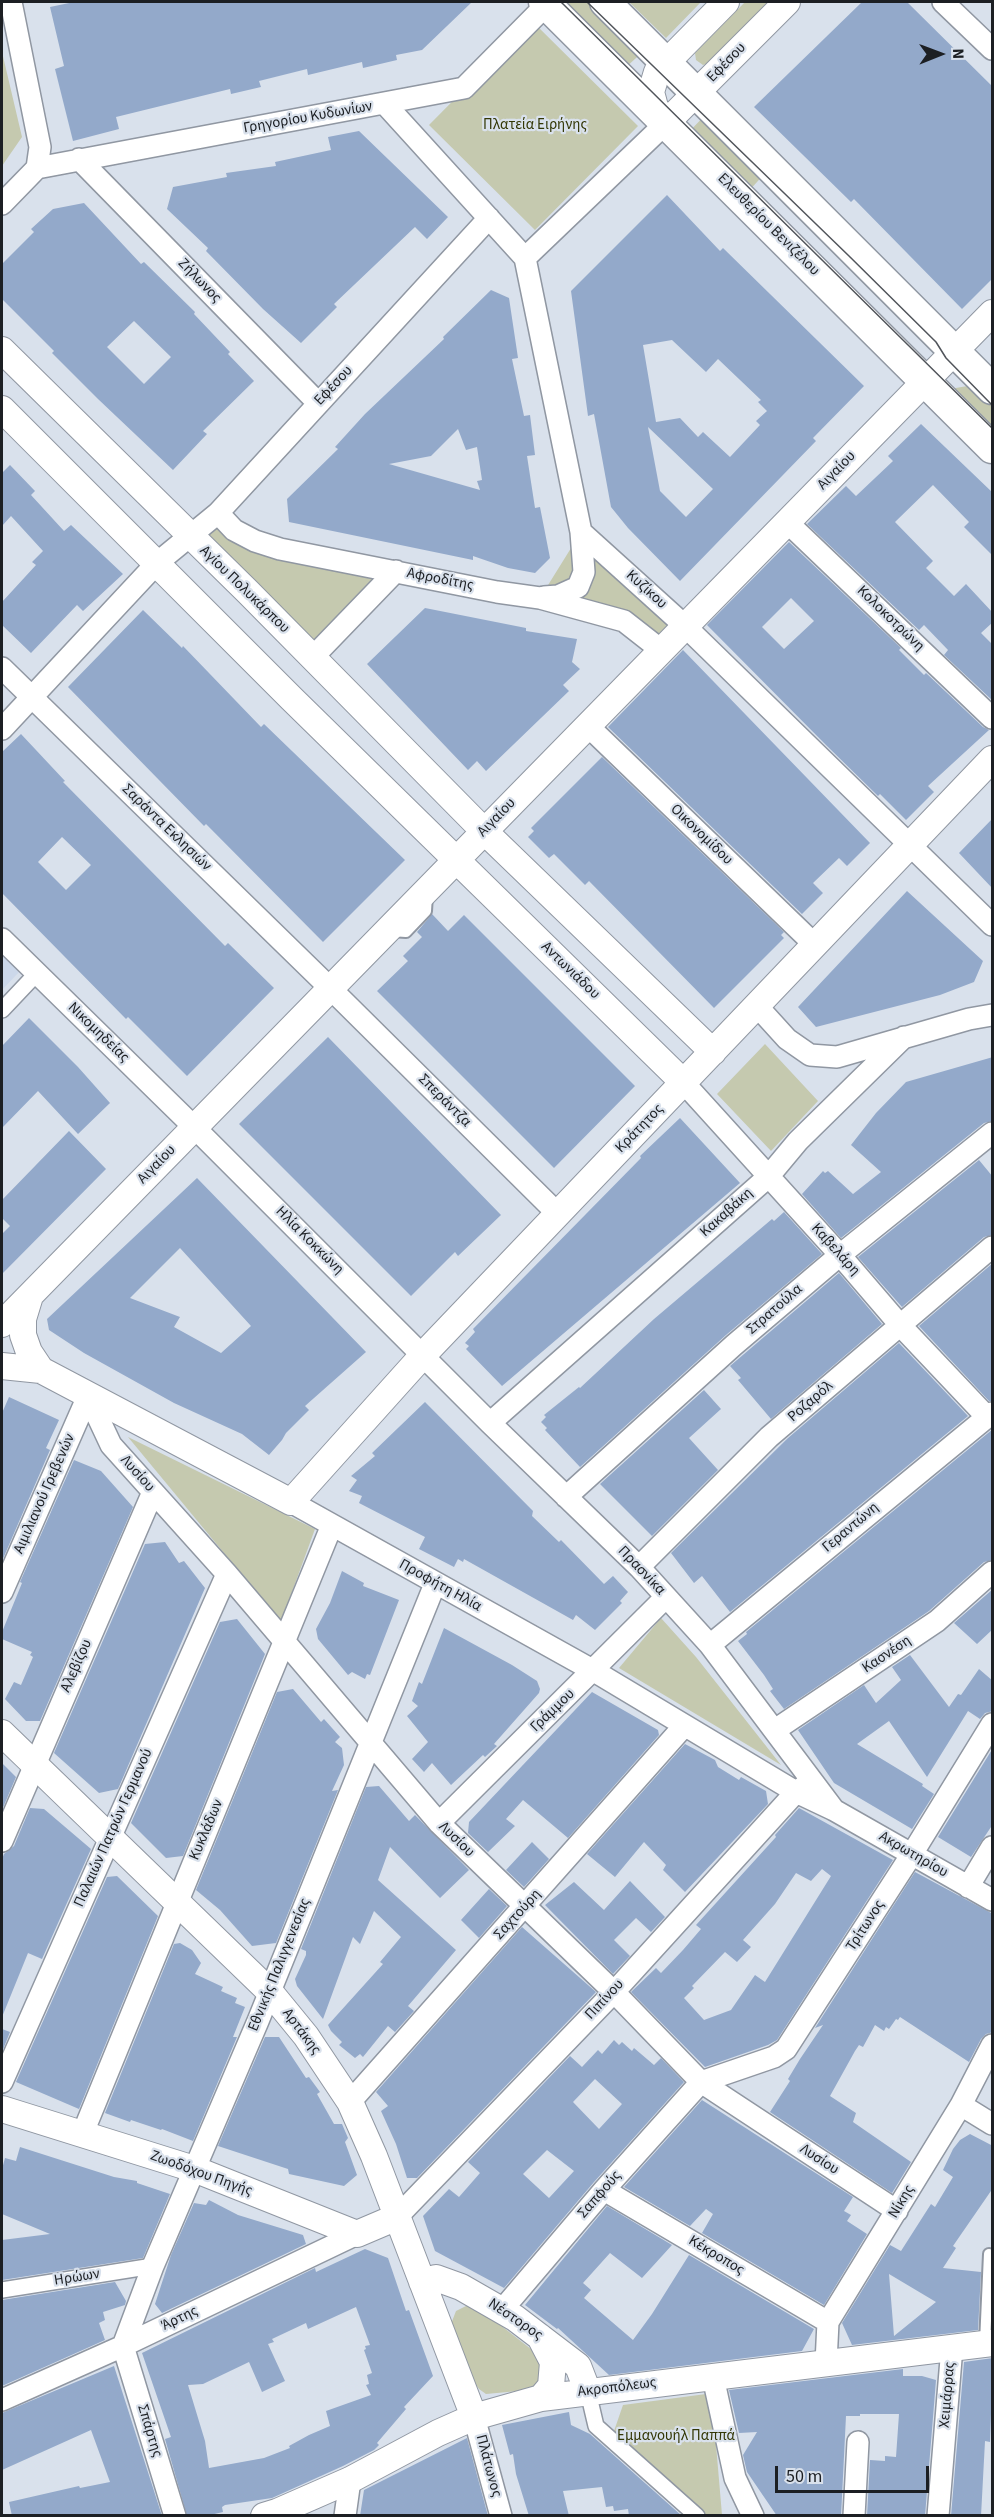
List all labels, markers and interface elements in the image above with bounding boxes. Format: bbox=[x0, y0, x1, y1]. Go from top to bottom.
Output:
north arrow bbox=[910, 24, 970, 84]
street label: Εφέσου bbox=[704, 39, 750, 87]
text: N bbox=[947, 48, 969, 59]
street label: Γρηγορίου Κυδωνίων bbox=[242, 98, 374, 138]
park label: Πλατεία Ειρήνης bbox=[483, 117, 587, 135]
street label: Ελευθερίου Βενιζέλου bbox=[713, 170, 823, 280]
street label: Ζήλωνος bbox=[173, 255, 225, 307]
street label: Εφέσου bbox=[311, 362, 357, 410]
street label: Αιγαίου bbox=[814, 448, 860, 494]
street label: Αγίου Πολυκάρπου bbox=[195, 542, 293, 638]
street label: Αφροδίτης bbox=[405, 565, 475, 595]
street label: Κυζίκου bbox=[622, 567, 670, 613]
street label: Κολοκοτρώνη bbox=[852, 582, 928, 656]
street label: Σαράντα Εκλησιών bbox=[117, 781, 215, 875]
street label: Αιγαίου bbox=[474, 795, 520, 841]
street label: Οικονομίδου bbox=[666, 801, 736, 869]
street label: Αντωνιάδου bbox=[537, 939, 603, 1003]
street label: Νικομηδείας bbox=[63, 999, 133, 1067]
street label: Σπεράντζα bbox=[414, 1071, 474, 1131]
street label: Κράτητος bbox=[612, 1101, 668, 1157]
street label: Αιγαίου bbox=[134, 1142, 180, 1188]
street label: Κακαβάκη bbox=[697, 1185, 757, 1241]
street label: Ηλία Κοκκώνη bbox=[271, 1203, 347, 1279]
street label: Καβελάρη bbox=[807, 1220, 863, 1280]
street label: Στρατούλα bbox=[743, 1281, 807, 1339]
street label: Ροζαρόλ bbox=[785, 1378, 837, 1426]
street label: Αιμιλιανού Γρεβενών bbox=[10, 1431, 80, 1557]
street label: Λυσίου bbox=[116, 1452, 158, 1496]
street label: Γεραντώνη bbox=[819, 1499, 883, 1557]
street label: Πρασνίκα bbox=[613, 1543, 669, 1599]
street label: Προφήτη Ηλία bbox=[396, 1556, 484, 1616]
street label: Κασνέση bbox=[859, 1632, 915, 1678]
street label: Αλεβίζου bbox=[57, 1637, 97, 1695]
street label: Γράμμου bbox=[527, 1686, 579, 1736]
street label: Παλαιών Πατρών Γερμανού bbox=[71, 1746, 157, 1910]
street label: Κυκλάδων bbox=[186, 1797, 228, 1863]
street label: Λυσίου bbox=[434, 1819, 478, 1861]
street label: Ακρωτηρίου bbox=[875, 1828, 951, 1882]
street label: Σαχτούρη bbox=[491, 1886, 545, 1944]
street label: Εθνικής Παλιγγενεσίας bbox=[245, 1896, 315, 2034]
street label: Τρίτωνος bbox=[843, 1897, 889, 1955]
street label: Πιπίνου bbox=[582, 1976, 628, 2024]
street label: Αρτάκης bbox=[278, 2005, 324, 2059]
street label: Λυσίου bbox=[796, 2141, 842, 2179]
street label: Ζωοδόχου Πηγής bbox=[148, 2147, 254, 2201]
street label: Σαπφούς bbox=[574, 2167, 626, 2223]
street label: Νίκης bbox=[885, 2182, 919, 2222]
street label: Κέκροπος bbox=[685, 2232, 747, 2280]
street label: Ηρώων bbox=[53, 2266, 101, 2290]
street label: Νέστορος bbox=[484, 2295, 546, 2345]
street label: Άρτης bbox=[159, 2303, 201, 2335]
street label: Χειμάρρας bbox=[936, 2361, 960, 2429]
street label: Ακροπόλεως bbox=[577, 2374, 657, 2402]
street label: Σπάρτης bbox=[132, 2402, 166, 2460]
park label: Εμμανουήλ Παππά bbox=[617, 2428, 735, 2446]
street label: Πλάτωνος bbox=[471, 2433, 505, 2499]
scale bar bbox=[778, 2454, 932, 2492]
text: 50 m bbox=[786, 2464, 822, 2489]

